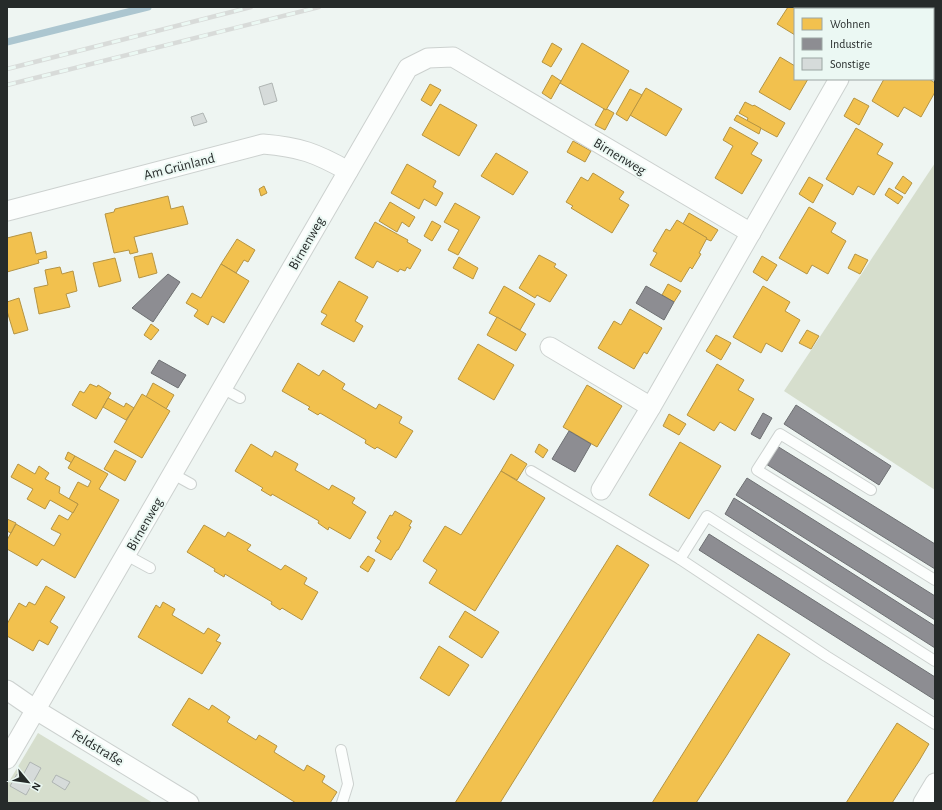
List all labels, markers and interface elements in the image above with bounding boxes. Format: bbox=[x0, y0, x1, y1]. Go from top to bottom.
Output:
legend bbox=[794, 8, 934, 80]
text: Wohnen bbox=[830, 18, 870, 30]
text: Industrie bbox=[830, 38, 872, 50]
text: Sonstige bbox=[830, 58, 870, 70]
street label: Birnenweg bbox=[591, 136, 648, 178]
street label: Am Grünland bbox=[142, 151, 216, 183]
street label: Birnenweg bbox=[286, 215, 328, 272]
street label: Birnenweg bbox=[124, 496, 166, 553]
street label: Feldstraße bbox=[69, 727, 126, 769]
north arrow bbox=[8, 762, 48, 802]
text: N bbox=[30, 781, 43, 793]

